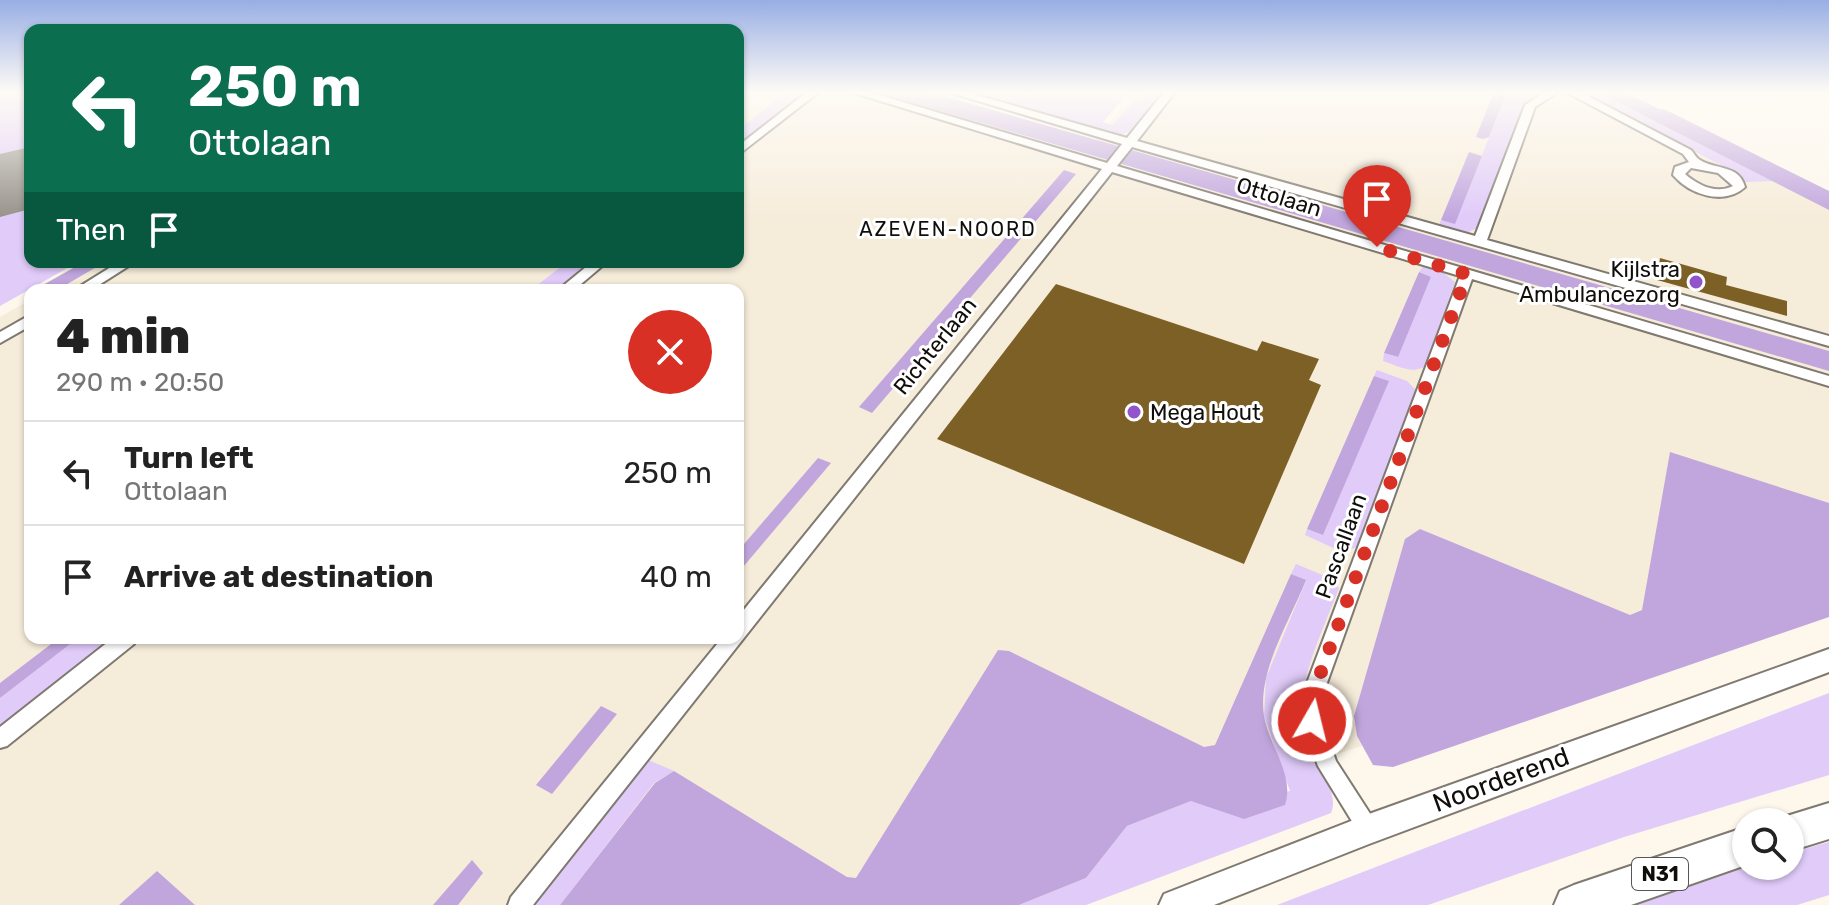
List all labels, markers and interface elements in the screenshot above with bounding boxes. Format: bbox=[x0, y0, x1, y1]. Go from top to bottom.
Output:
text: 250 m bbox=[188, 54, 362, 120]
icon: left bbox=[56, 56, 160, 160]
text: Ottolaan bbox=[188, 121, 332, 164]
pin bbox=[1343, 165, 1411, 247]
street label: Ottolaan bbox=[1233, 171, 1325, 223]
icon: arrive bbox=[1355, 177, 1399, 221]
icon: arrive bbox=[142, 208, 186, 252]
text: Then bbox=[56, 212, 126, 248]
district label: AZEVEN-NOORD bbox=[859, 217, 1037, 241]
place label: Kijlstra Ambulancezorg bbox=[1519, 256, 1680, 308]
marker: Kijlstra Ambulancezorg bbox=[1687, 273, 1705, 291]
street label: Richterlaan bbox=[888, 292, 982, 400]
text: 4 min bbox=[56, 308, 190, 365]
button: close bbox=[628, 310, 712, 394]
text: 290 m · 20:50 bbox=[56, 367, 224, 398]
place label: Mega Hout bbox=[1150, 399, 1261, 426]
marker: Mega Hout bbox=[1125, 403, 1143, 421]
text: Turn left bbox=[124, 440, 254, 476]
icon: left bbox=[56, 451, 100, 495]
text: 250 m bbox=[624, 455, 712, 491]
text: Ottolaan bbox=[124, 476, 228, 507]
street label: Pascallaan bbox=[1310, 490, 1372, 602]
icon: arrive bbox=[56, 555, 100, 599]
text: Arrive at destination bbox=[124, 559, 434, 595]
text: 40 m bbox=[640, 559, 712, 595]
position arrow bbox=[1270, 679, 1354, 763]
street label: Noorderend bbox=[1429, 741, 1573, 819]
map controls bbox=[1732, 808, 1804, 880]
button: search bbox=[1732, 808, 1804, 880]
road number: N31 bbox=[1632, 858, 1688, 890]

